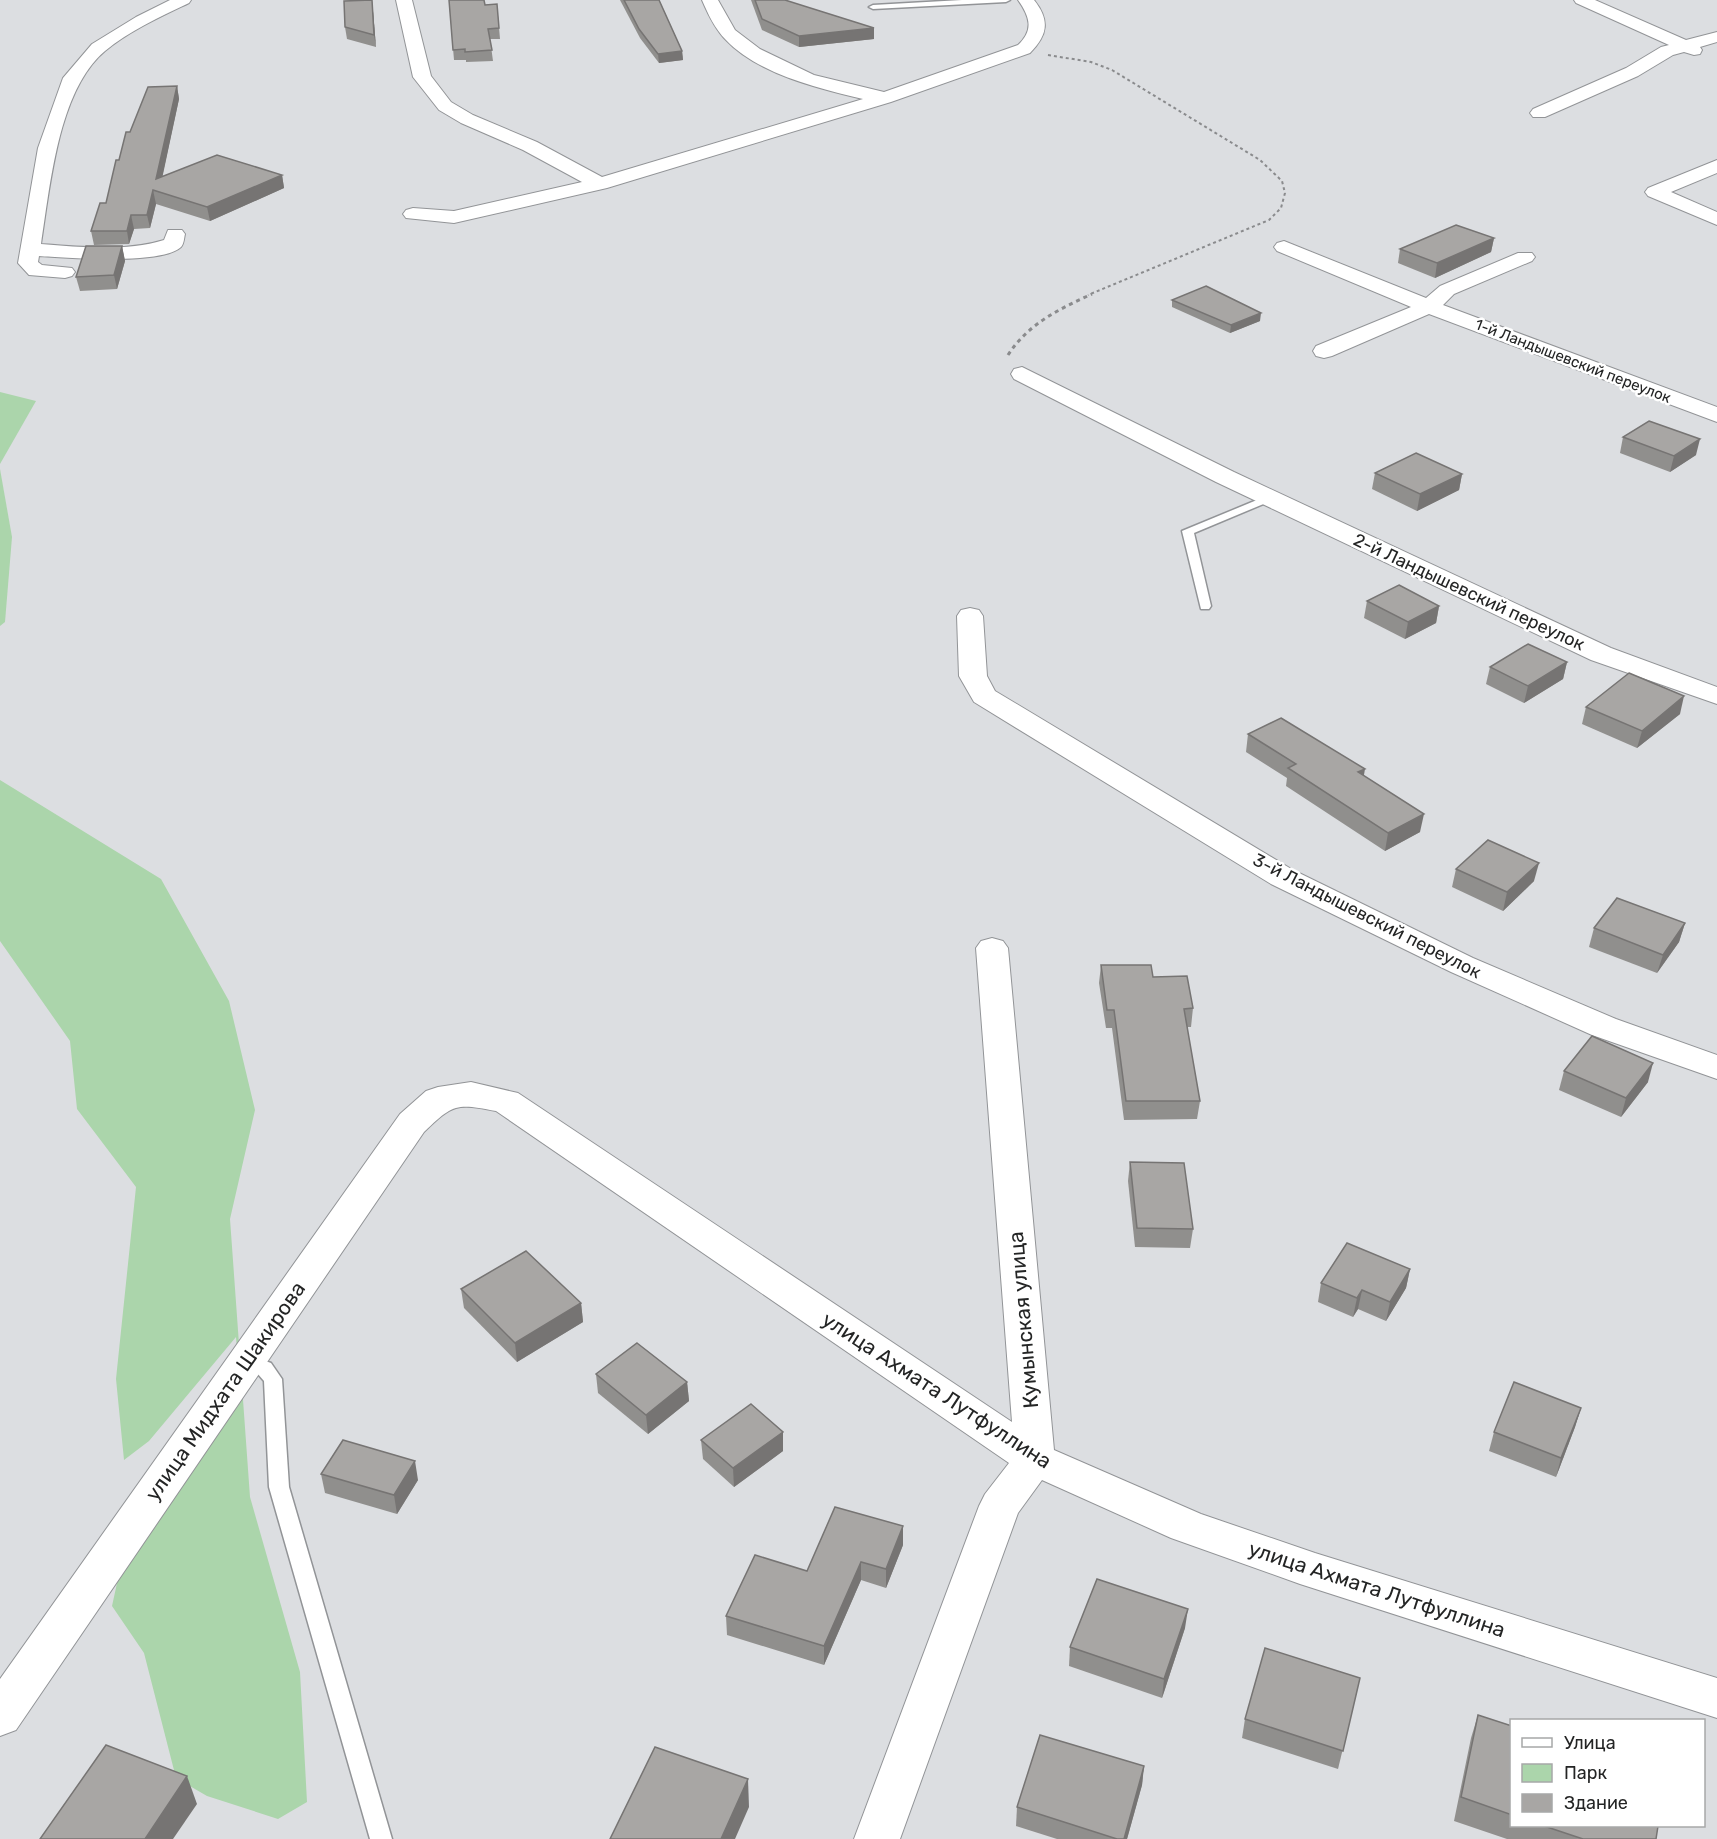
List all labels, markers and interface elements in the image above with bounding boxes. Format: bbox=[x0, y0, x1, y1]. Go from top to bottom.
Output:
street label: 1-й Ландышевский переулок bbox=[1472, 315, 1674, 407]
street label: 2-й Ландышевский переулок bbox=[1350, 529, 1588, 655]
street label: 3-й Ландышевский переулок bbox=[1249, 849, 1485, 983]
street label: Кумынская улица bbox=[1003, 1231, 1043, 1409]
street label: улица Мидхата Шакирова bbox=[140, 1277, 310, 1505]
street label: улица Ахмата Лутфуллина bbox=[818, 1306, 1056, 1474]
street label: улица Ахмата Лутфуллина bbox=[1245, 1536, 1509, 1642]
legend bbox=[1510, 1719, 1705, 1827]
text: Улица bbox=[1564, 1732, 1616, 1754]
text: Парк bbox=[1564, 1762, 1608, 1784]
text: Здание bbox=[1564, 1792, 1628, 1814]

